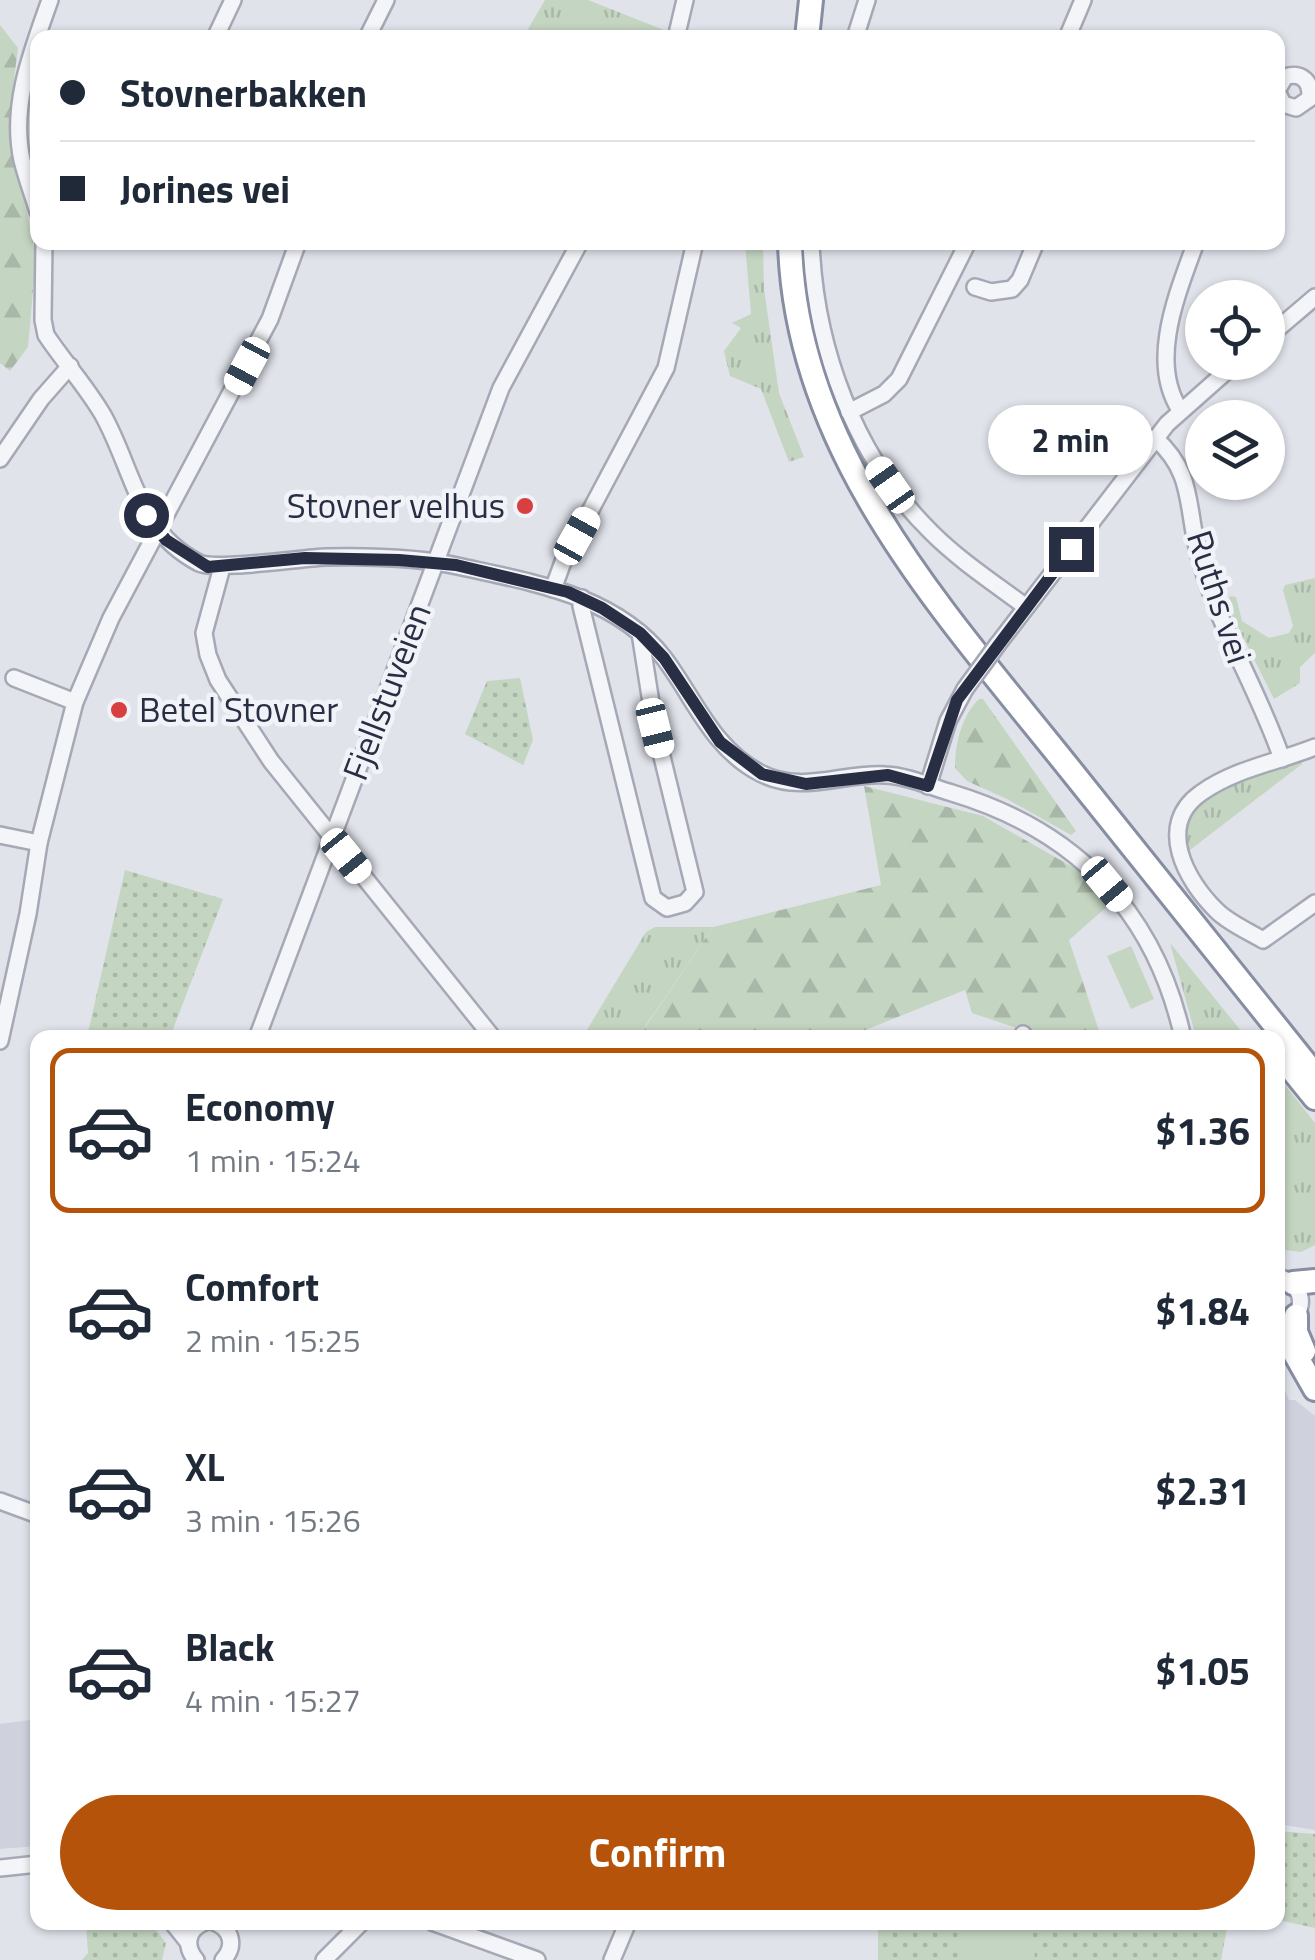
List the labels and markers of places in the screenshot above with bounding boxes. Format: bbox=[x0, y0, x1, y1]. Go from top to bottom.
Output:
place label: Stovner velhus bbox=[287, 478, 505, 532]
marker: Stovner velhus bbox=[514, 495, 536, 517]
place label: Betel Stovner bbox=[139, 682, 338, 736]
marker: Betel Stovner bbox=[108, 699, 130, 721]

